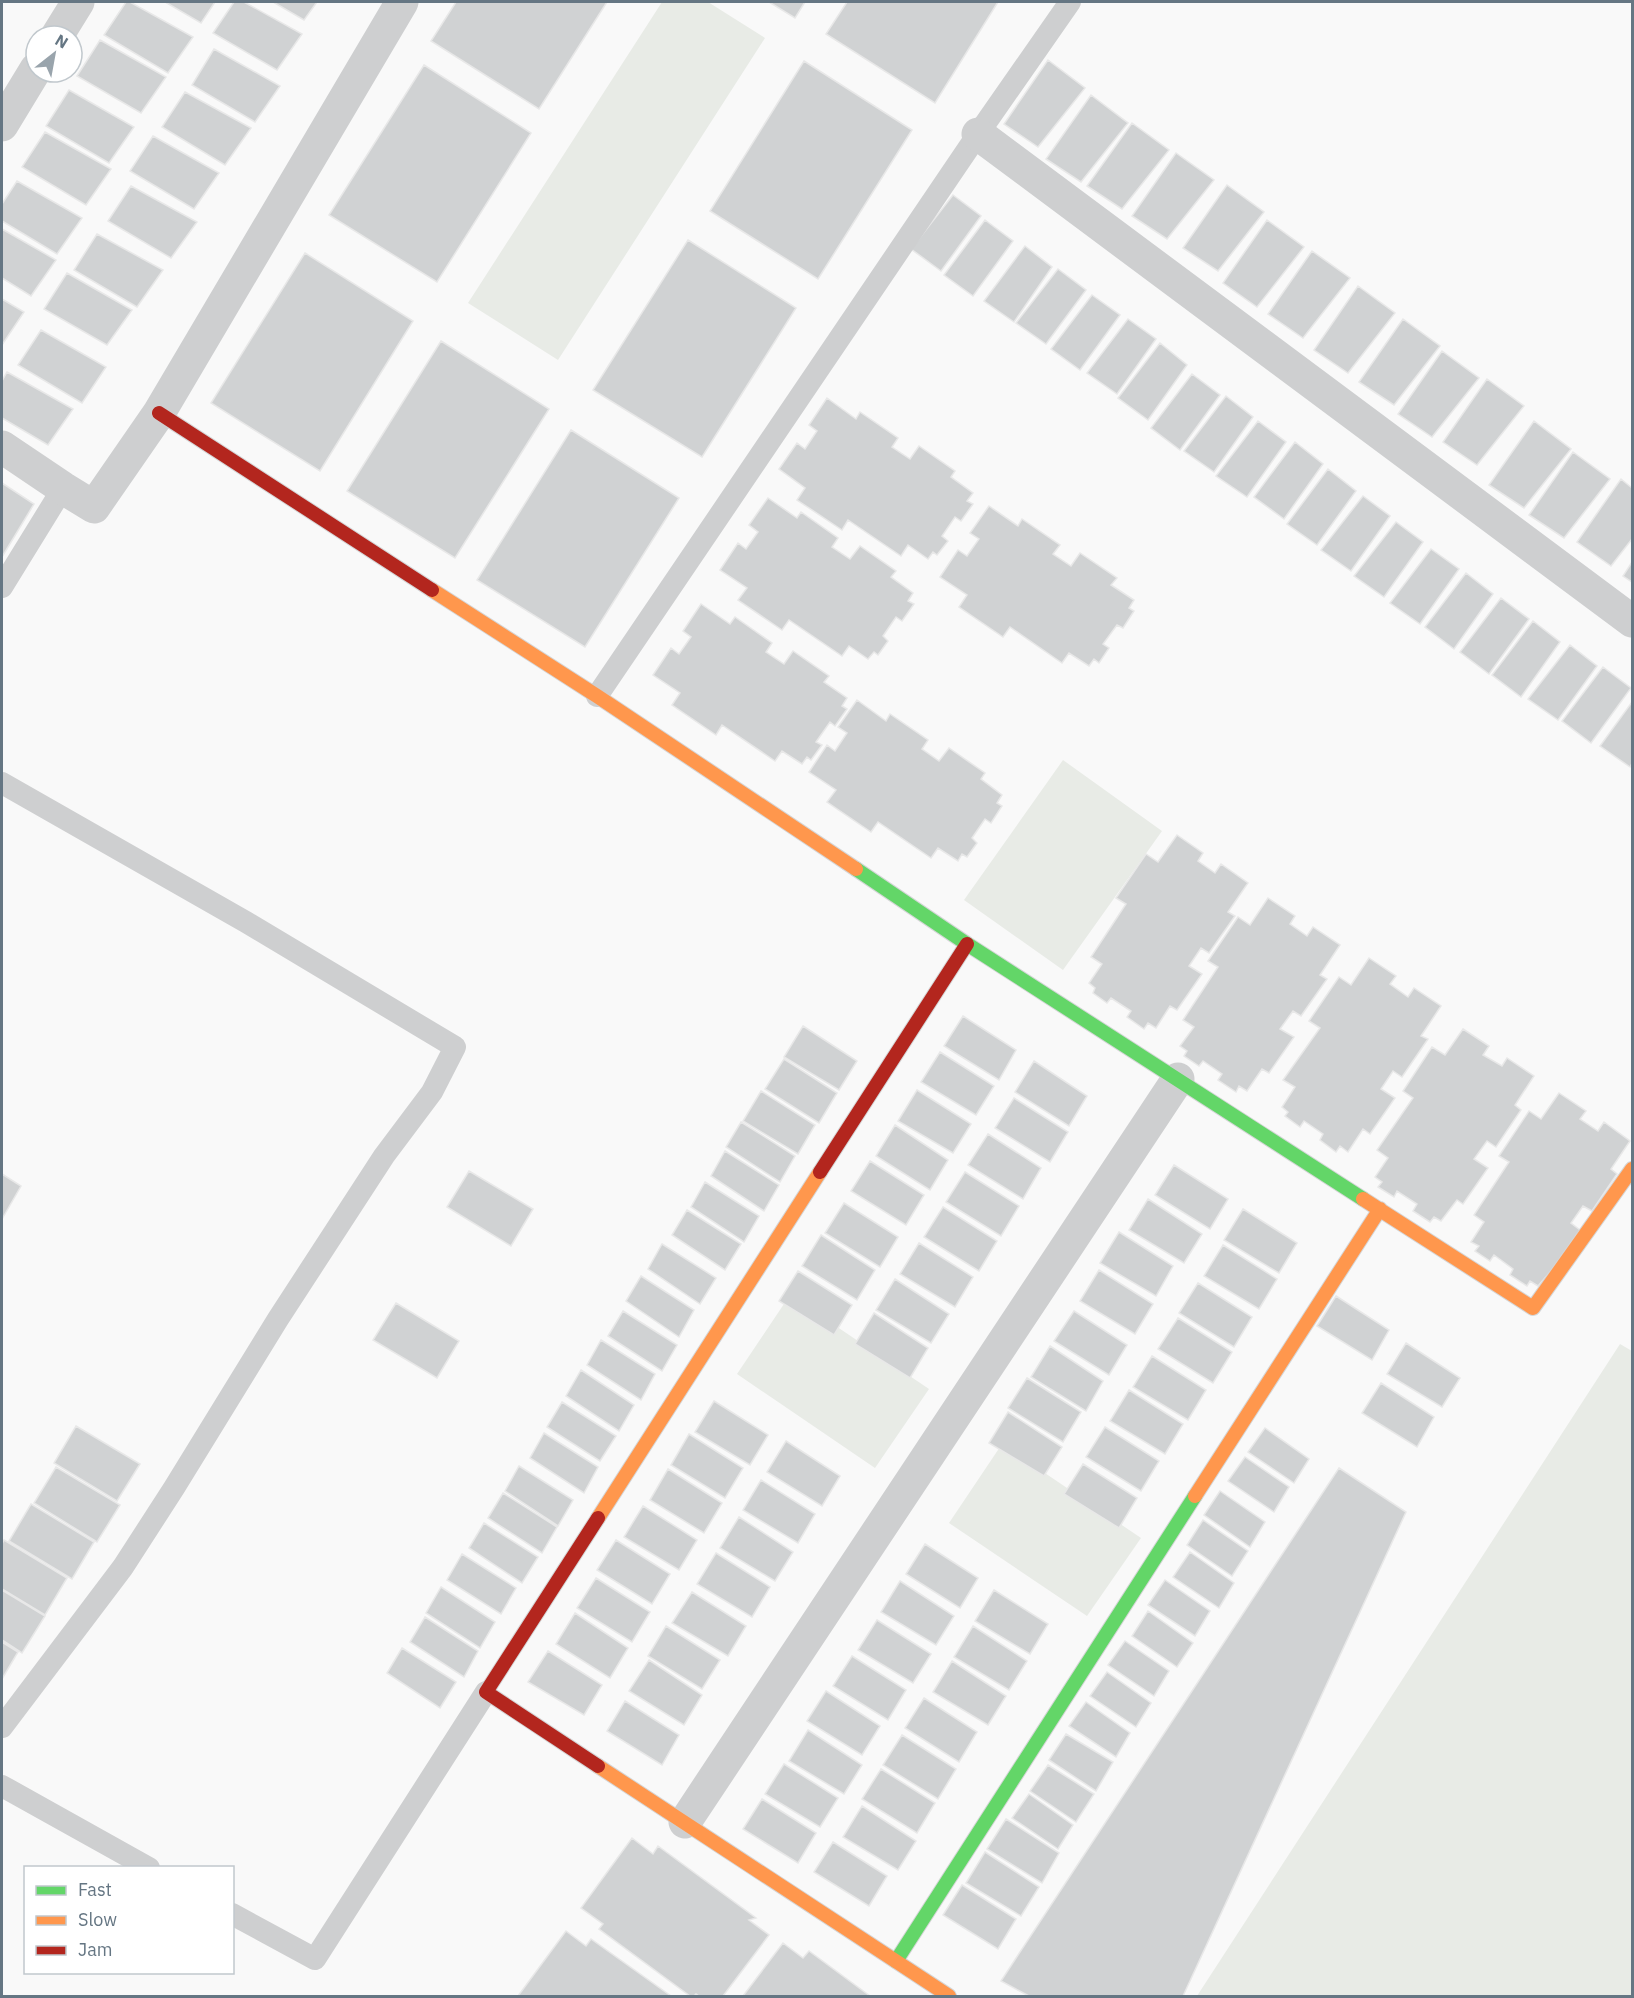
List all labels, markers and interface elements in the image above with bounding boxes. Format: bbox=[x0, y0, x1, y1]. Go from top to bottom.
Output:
north arrow bbox=[24, 24, 84, 84]
text: N bbox=[52, 30, 72, 53]
legend bbox=[24, 1866, 234, 1974]
text: Fast bbox=[78, 1878, 112, 1901]
text: Slow bbox=[78, 1908, 117, 1931]
text: Jam bbox=[78, 1938, 113, 1961]

